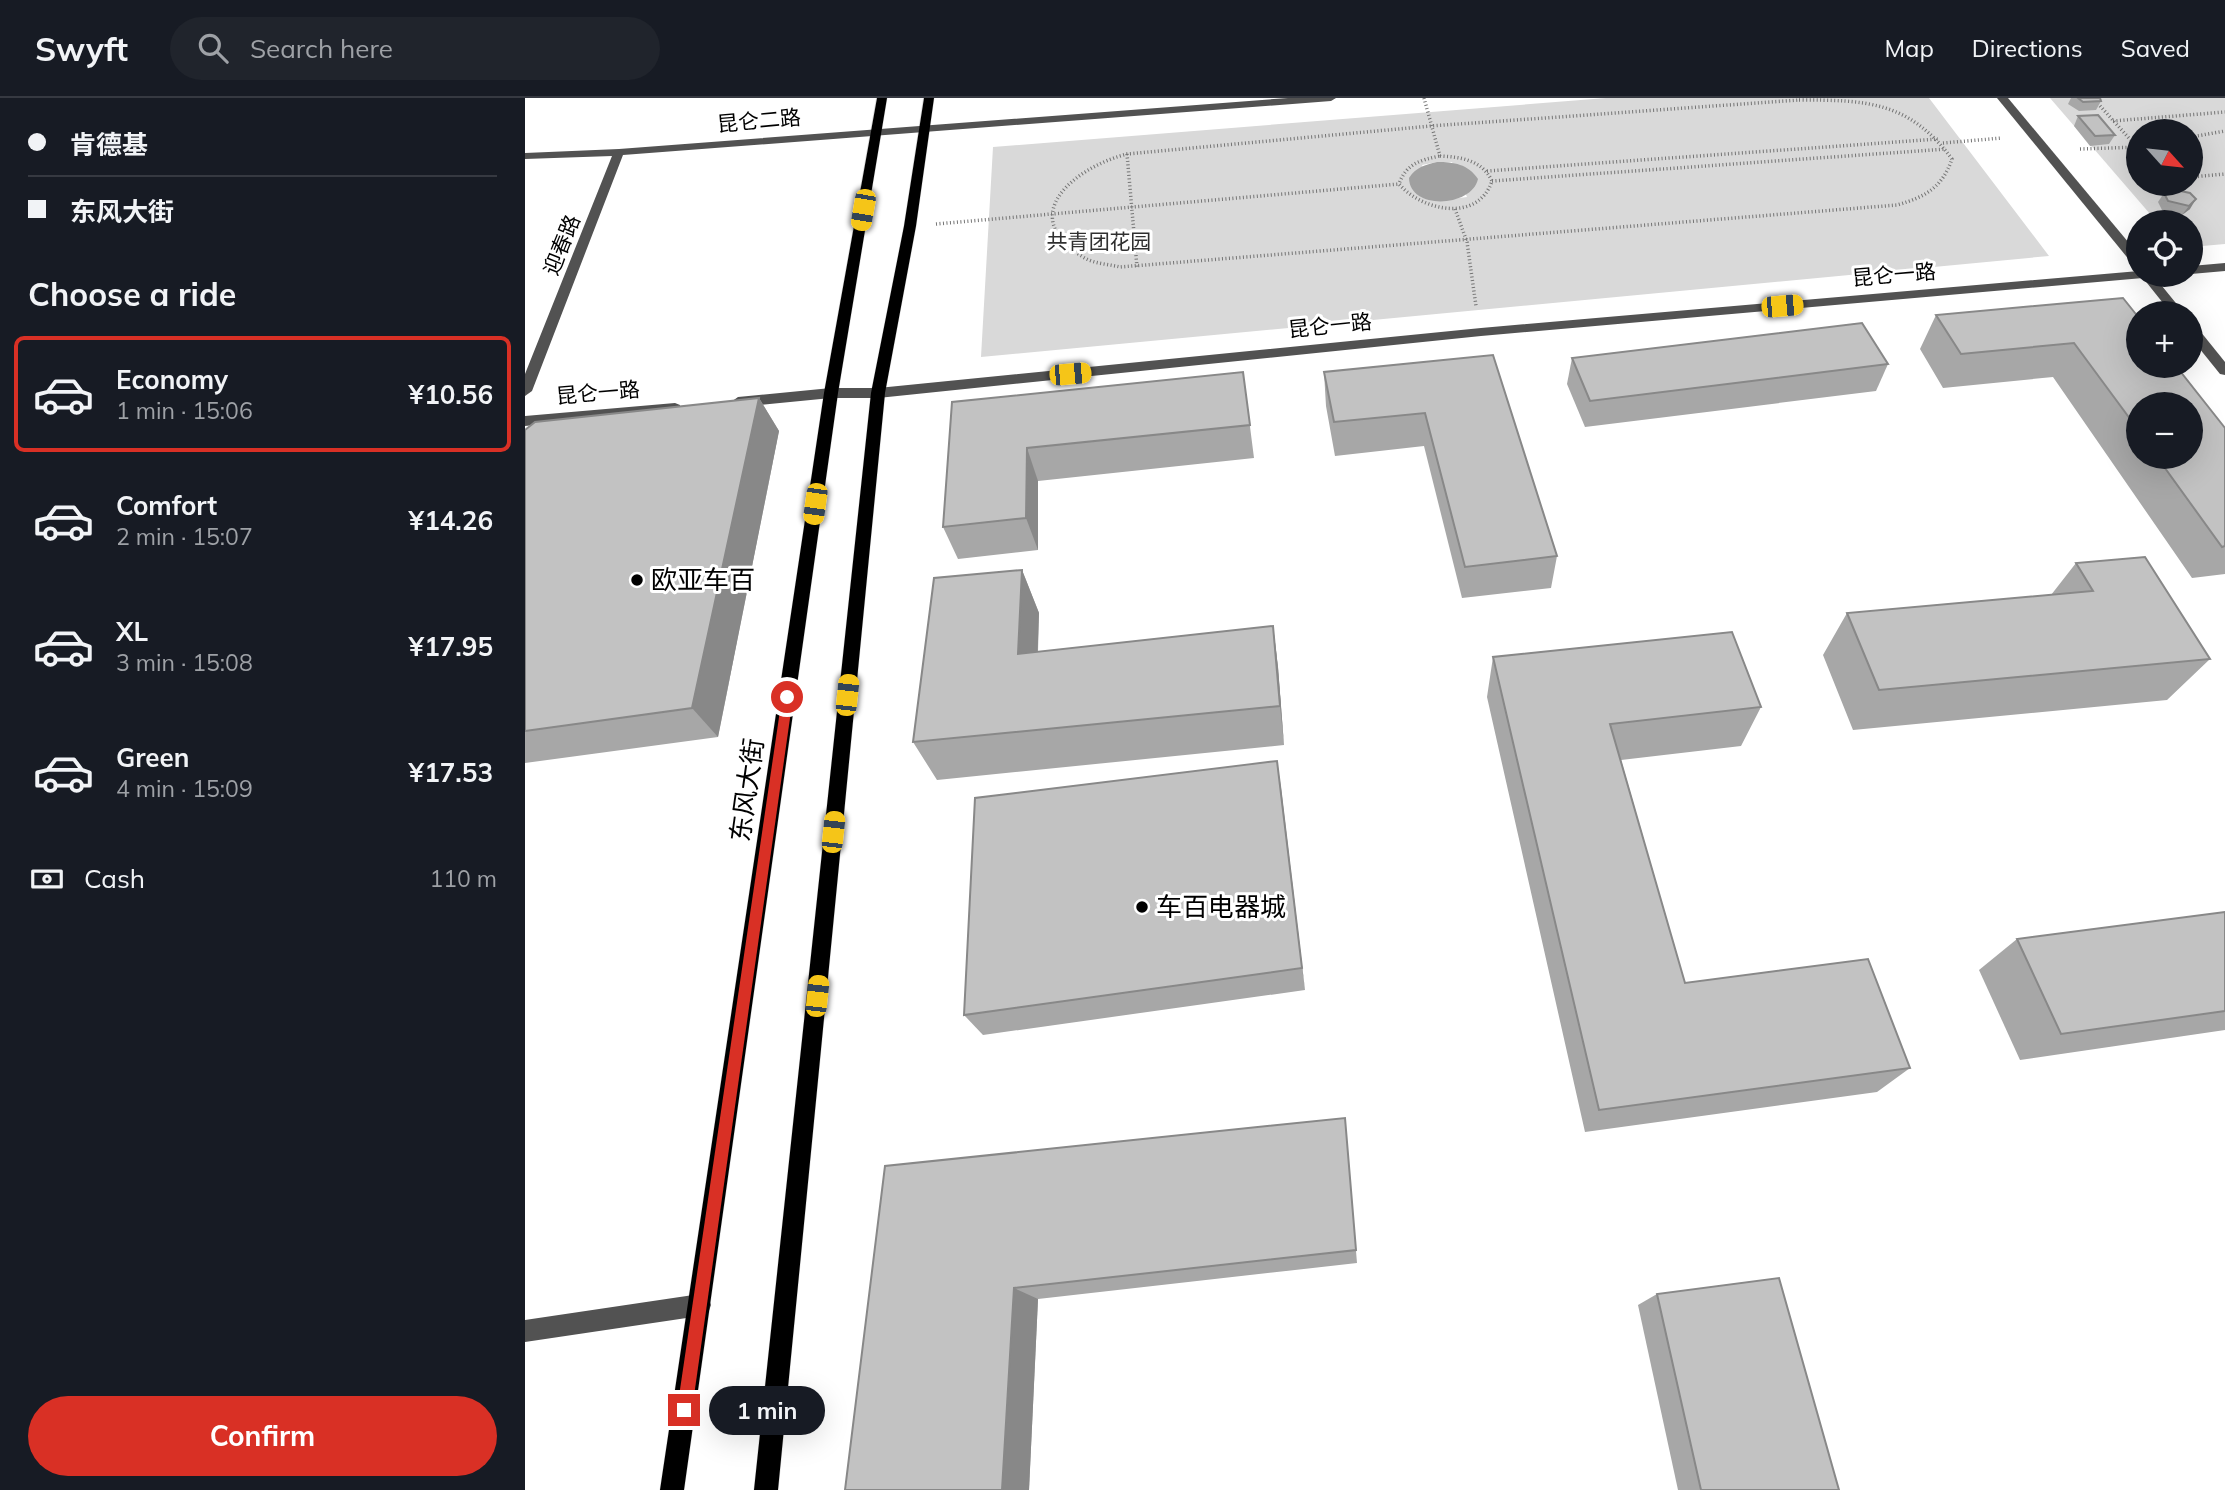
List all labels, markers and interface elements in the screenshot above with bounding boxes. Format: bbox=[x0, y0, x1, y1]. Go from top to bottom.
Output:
search box bbox=[170, 17, 660, 80]
text: Swyft bbox=[35, 28, 128, 69]
icon: search bbox=[194, 29, 232, 67]
text: Search here bbox=[250, 32, 393, 65]
text: Map bbox=[1884, 33, 1934, 63]
text: Directions bbox=[1972, 33, 2083, 63]
text: Saved bbox=[2121, 33, 2190, 63]
street label: 昆仑二路 bbox=[716, 103, 802, 137]
north arrow bbox=[2126, 119, 2203, 196]
map controls bbox=[2126, 119, 2203, 469]
text: 肯德基 bbox=[70, 128, 148, 161]
car bbox=[850, 187, 877, 233]
text: 东风大街 bbox=[70, 195, 174, 228]
button: locate bbox=[2126, 210, 2203, 287]
street label: 迎春路 bbox=[537, 211, 585, 279]
park label: 共青团花园 bbox=[1047, 228, 1152, 254]
street label: 昆仑一路 bbox=[1851, 257, 1937, 291]
text: Choose a ride bbox=[28, 274, 236, 314]
car bbox=[1761, 294, 1804, 318]
button: + bbox=[2126, 301, 2203, 378]
street label: 昆仑一路 bbox=[1287, 308, 1373, 342]
car bbox=[1049, 362, 1092, 386]
icon: car bbox=[32, 363, 95, 426]
text: Economy bbox=[116, 363, 228, 396]
street label: 昆仑一路 bbox=[555, 375, 641, 409]
text: ¥10.56 bbox=[409, 378, 493, 411]
button: − bbox=[2126, 392, 2203, 469]
text: 1 min · 15:06 bbox=[116, 396, 253, 425]
car bbox=[802, 482, 829, 526]
icon: car bbox=[32, 489, 95, 552]
text: Comfort bbox=[116, 489, 217, 522]
text: ¥14.26 bbox=[409, 504, 493, 537]
text: 2 min · 15:07 bbox=[116, 522, 253, 551]
place label: 欧亚车百 bbox=[651, 563, 755, 596]
marker: 欧亚车百 bbox=[629, 572, 645, 588]
icon: car bbox=[32, 615, 95, 678]
text: XL bbox=[116, 615, 148, 648]
text: ¥17.95 bbox=[409, 630, 493, 663]
text: 3 min · 15:08 bbox=[116, 648, 253, 677]
car bbox=[835, 673, 860, 717]
route start bbox=[771, 681, 803, 713]
street label: 东风大街 bbox=[723, 736, 770, 844]
icon: car bbox=[32, 741, 95, 804]
text: Green bbox=[116, 741, 189, 774]
text: ¥17.53 bbox=[409, 756, 493, 789]
text: 4 min · 15:09 bbox=[116, 774, 253, 803]
car bbox=[821, 810, 846, 854]
icon: cash bbox=[28, 860, 66, 898]
text: Cash bbox=[84, 862, 145, 895]
text: 110 m bbox=[429, 864, 497, 893]
place label: 车百电器城 bbox=[1156, 890, 1286, 923]
marker: 车百电器城 bbox=[1134, 899, 1150, 915]
car bbox=[805, 974, 830, 1018]
callout: 1 min bbox=[709, 1386, 824, 1434]
route end bbox=[668, 1394, 700, 1426]
button: Confirm bbox=[28, 1396, 497, 1476]
text: 1 min bbox=[737, 1396, 797, 1425]

